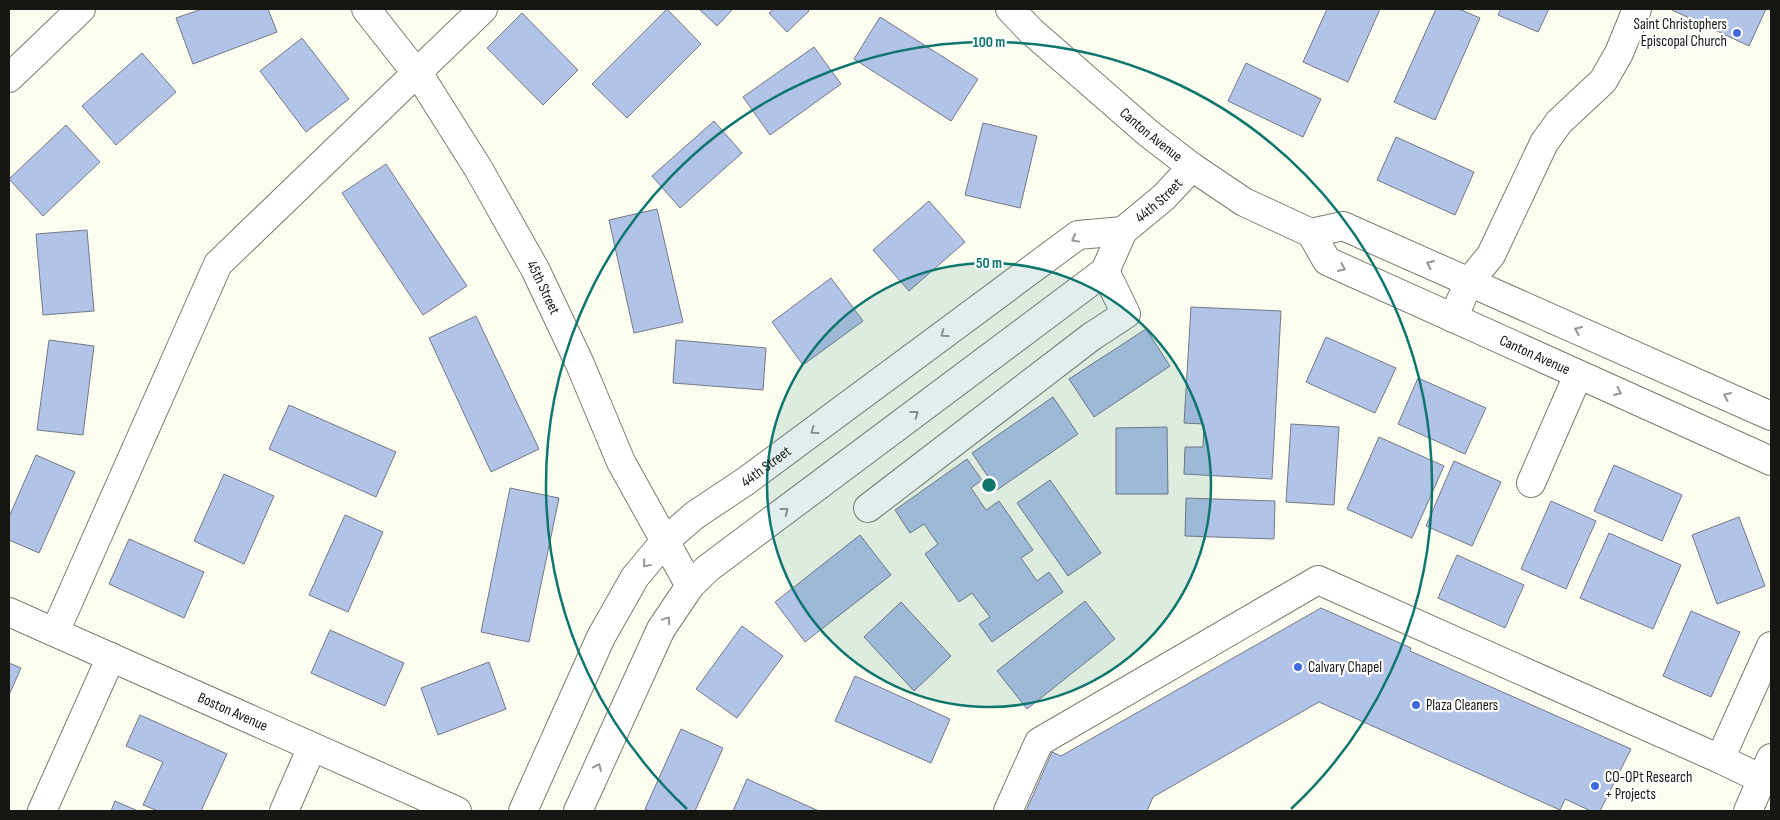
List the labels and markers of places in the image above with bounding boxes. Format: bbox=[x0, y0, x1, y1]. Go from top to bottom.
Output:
place label: Saint Christophers Episcopal Church bbox=[1634, 15, 1727, 51]
marker: Saint Christophers Episcopal Church bbox=[1731, 27, 1743, 39]
centre of rings bbox=[980, 476, 998, 494]
place label: Calvary Chapel bbox=[1308, 658, 1382, 677]
marker: Calvary Chapel bbox=[1292, 661, 1304, 673]
place label: Plaza Cleaners bbox=[1426, 696, 1498, 715]
marker: Plaza Cleaners bbox=[1410, 699, 1422, 711]
place label: CO-OPt Research + Projects bbox=[1605, 768, 1693, 804]
marker: CO-OPt Research + Projects bbox=[1589, 780, 1601, 792]

